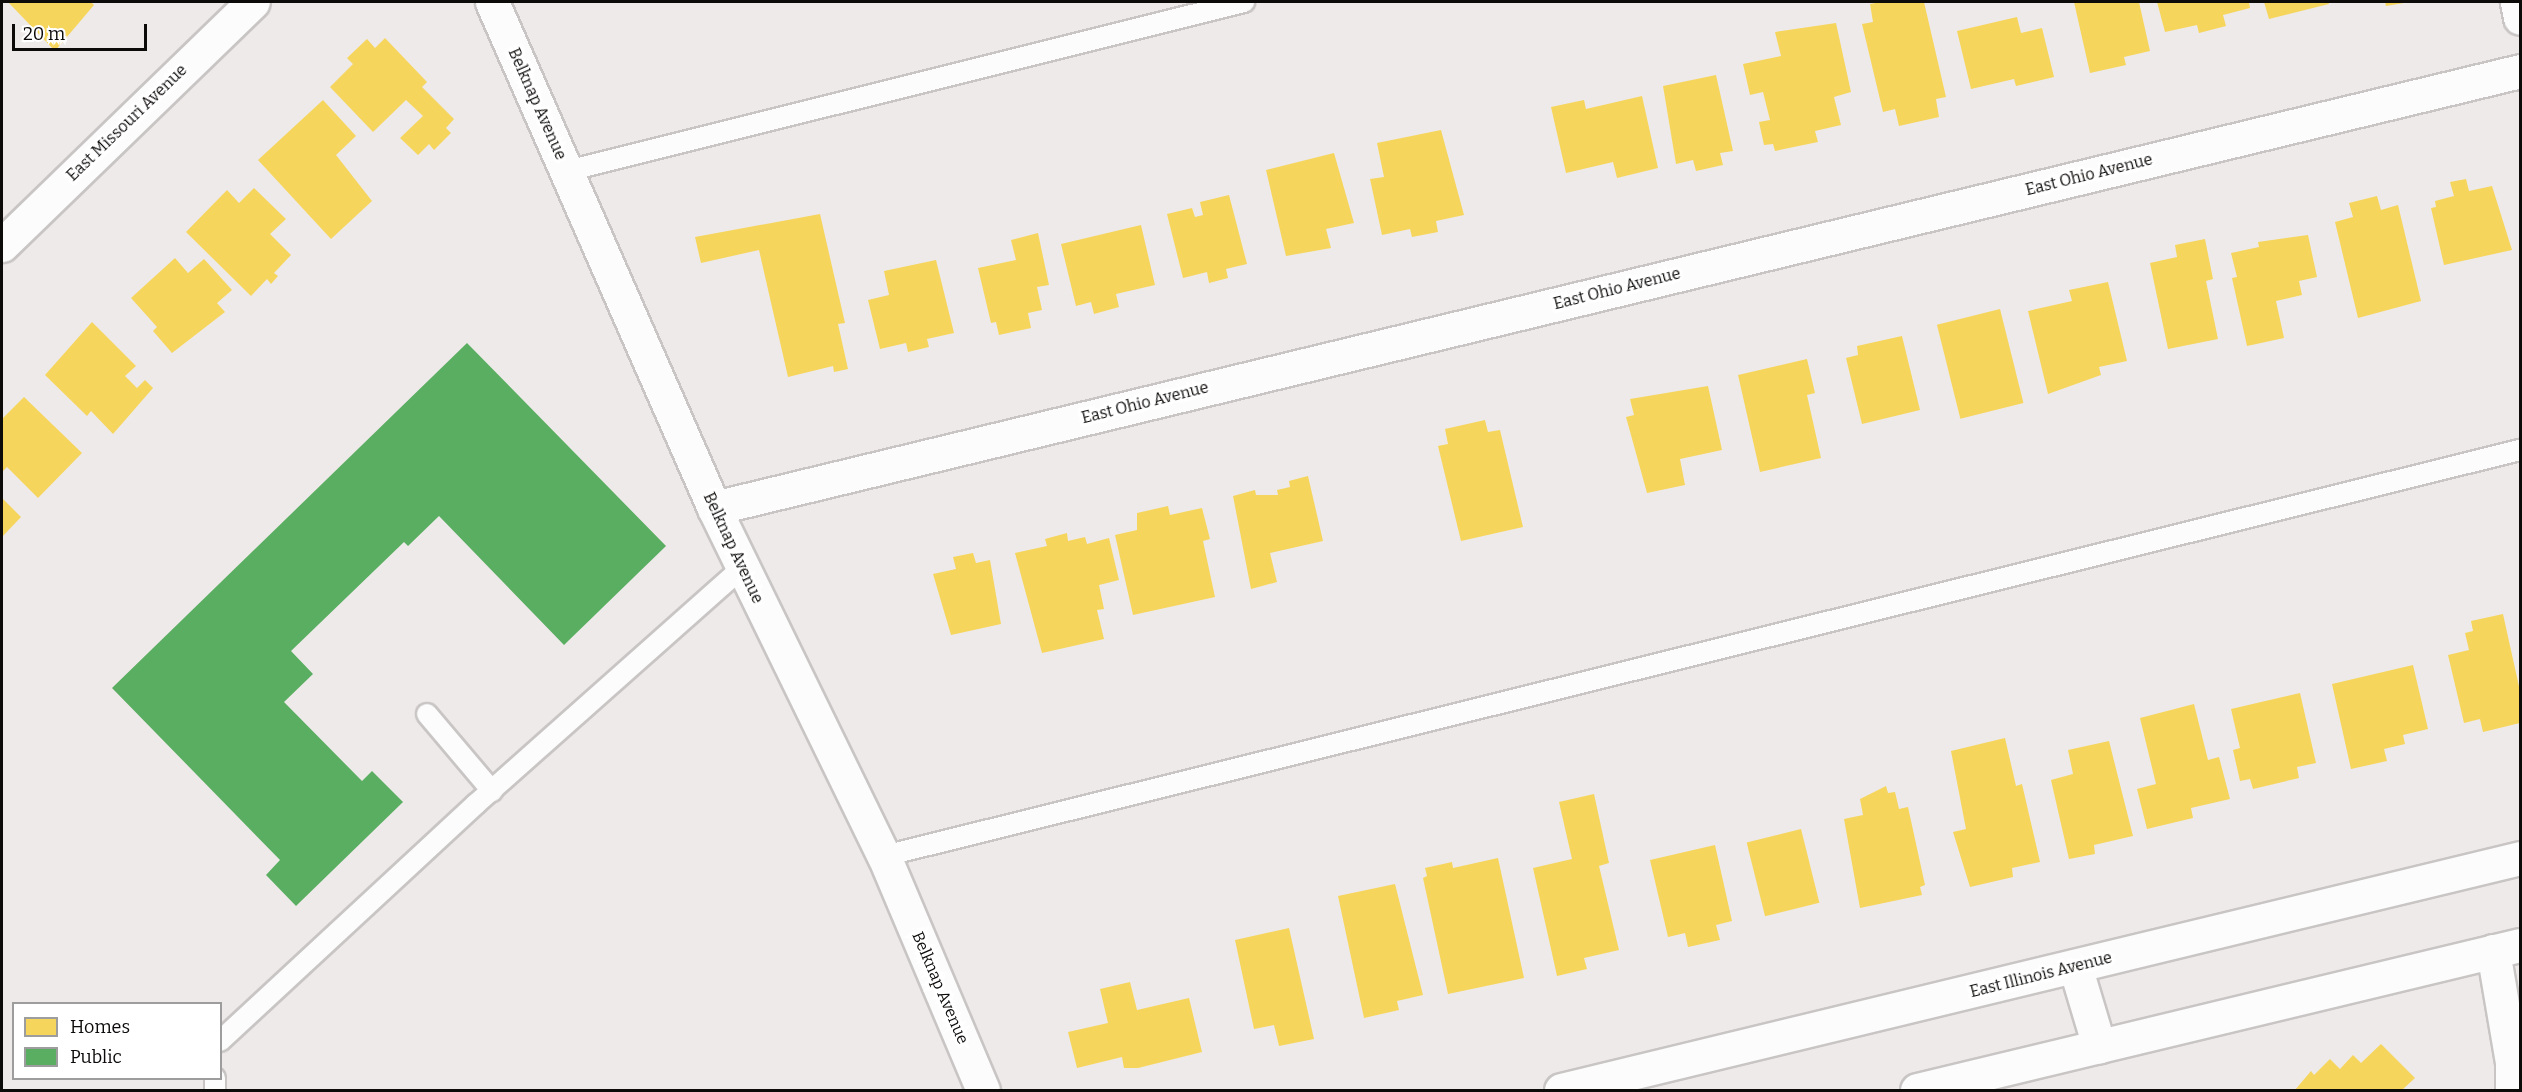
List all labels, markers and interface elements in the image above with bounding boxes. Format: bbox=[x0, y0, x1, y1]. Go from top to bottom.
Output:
scale bar bbox=[15, 12, 150, 50]
text: 20 m bbox=[23, 23, 65, 45]
street label: Belknap Avenue bbox=[504, 45, 570, 163]
street label: East Missouri Avenue bbox=[63, 61, 191, 185]
street label: East Ohio Avenue bbox=[2024, 150, 2154, 200]
street label: East Ohio Avenue bbox=[1552, 264, 1682, 314]
street label: East Ohio Avenue bbox=[1080, 378, 1210, 428]
street label: Belknap Avenue bbox=[699, 489, 767, 607]
street label: Belknap Avenue bbox=[908, 929, 972, 1047]
street label: East Illinois Avenue bbox=[1968, 948, 2114, 1002]
legend bbox=[12, 1002, 222, 1080]
text: Homes bbox=[70, 1016, 130, 1038]
text: Public bbox=[70, 1046, 122, 1068]

